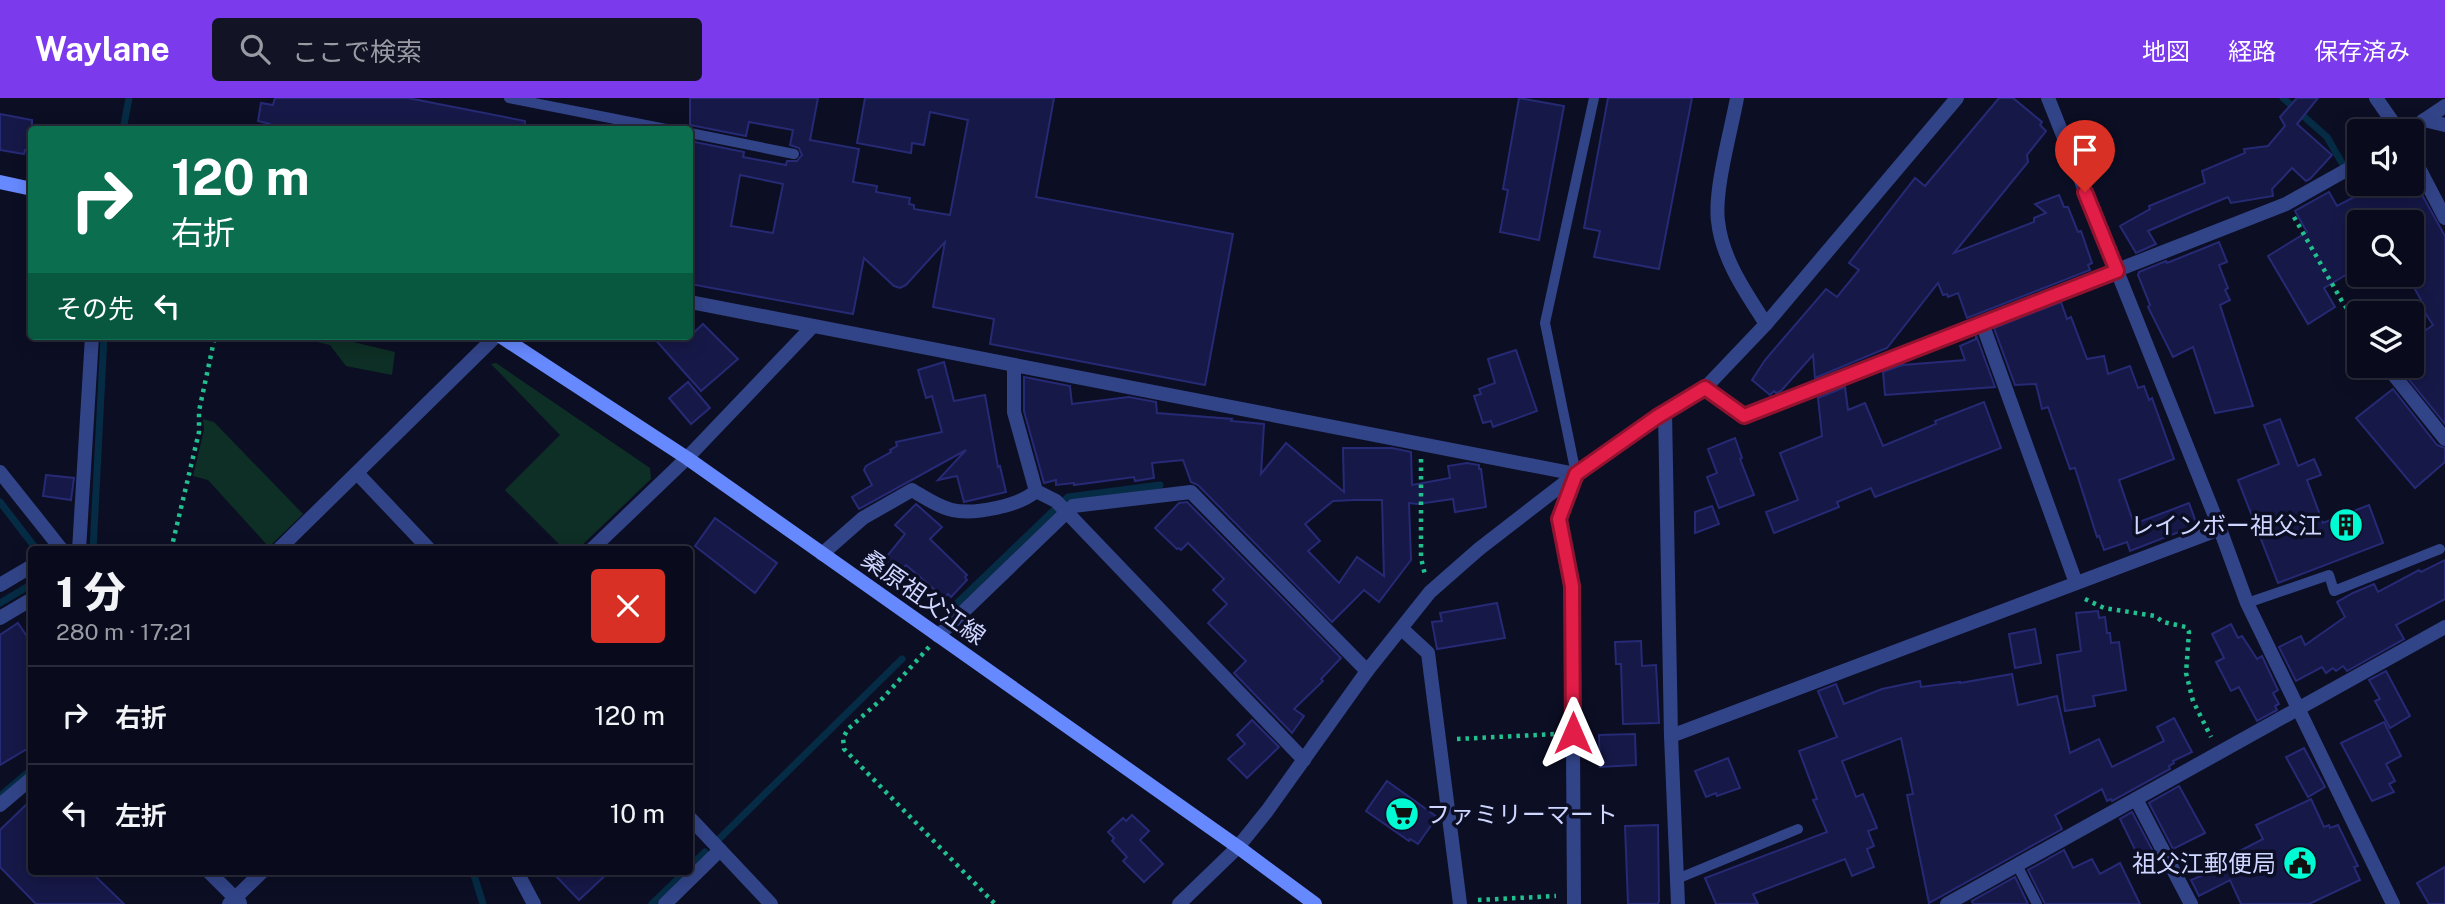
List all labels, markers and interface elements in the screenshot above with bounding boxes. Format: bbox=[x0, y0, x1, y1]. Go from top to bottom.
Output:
search box bbox=[212, 18, 702, 81]
text: Waylane bbox=[35, 30, 170, 68]
icon: search bbox=[236, 30, 274, 68]
text: ここで検索 bbox=[292, 36, 422, 67]
text: 地図 bbox=[2142, 37, 2190, 65]
text: 経路 bbox=[2228, 37, 2276, 65]
text: 保存済み bbox=[2314, 37, 2410, 65]
map controls bbox=[2347, 119, 2424, 378]
button: sound bbox=[2347, 119, 2424, 196]
pin bbox=[2055, 120, 2115, 192]
icon: arrive bbox=[2066, 131, 2104, 169]
text: 120 m bbox=[171, 148, 310, 206]
icon: right bbox=[56, 154, 147, 245]
button: search bbox=[2347, 210, 2424, 287]
text: 右折 bbox=[171, 214, 235, 251]
icon: left bbox=[148, 287, 186, 325]
text: その先 bbox=[56, 293, 134, 324]
button: layers bbox=[2347, 301, 2424, 378]
building icon: レインボー祖父江 bbox=[2327, 506, 2365, 544]
place label: レインボー祖父江 bbox=[2130, 511, 2322, 539]
street label: 桑原祖父江線 bbox=[857, 544, 991, 650]
text: 1 分 bbox=[56, 567, 126, 616]
button: close bbox=[591, 569, 665, 643]
text: 280 m · 17:21 bbox=[56, 618, 192, 645]
icon: right bbox=[56, 696, 94, 734]
position arrow bbox=[1536, 696, 1610, 770]
text: 120 m bbox=[594, 700, 665, 731]
text: 右折 bbox=[115, 702, 167, 733]
icon: left bbox=[56, 794, 94, 832]
supermarket icon: ファミリーマート bbox=[1383, 795, 1421, 833]
text: 10 m bbox=[610, 798, 665, 829]
text: 左折 bbox=[115, 800, 167, 831]
place label: ファミリーマート bbox=[1426, 800, 1618, 828]
public building icon: 祖父江郵便局 bbox=[2281, 844, 2319, 882]
place label: 祖父江郵便局 bbox=[2132, 849, 2276, 877]

